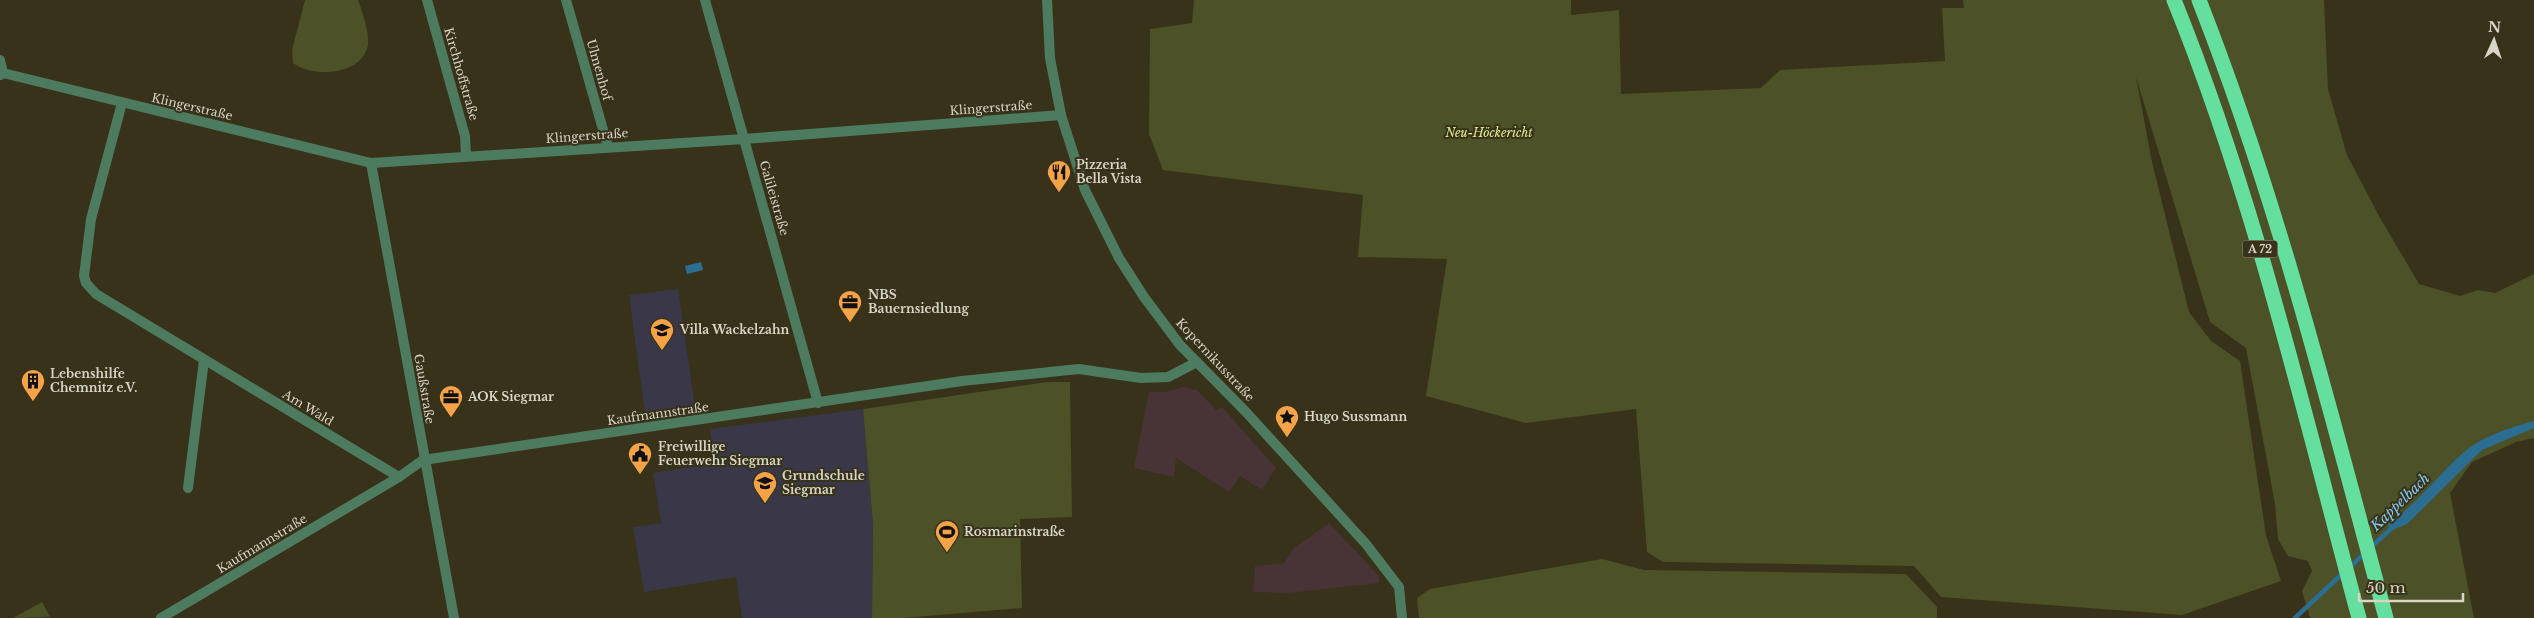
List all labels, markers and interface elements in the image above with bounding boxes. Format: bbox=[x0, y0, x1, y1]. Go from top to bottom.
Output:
north arrow bbox=[2469, 15, 2519, 65]
text: N bbox=[2488, 18, 2502, 36]
street label: Kirchhoffstraße bbox=[441, 26, 482, 122]
street label: Ulmenhof bbox=[584, 37, 616, 104]
street label: Klingerstraße bbox=[150, 90, 234, 123]
street label: Klingerstraße bbox=[949, 97, 1033, 118]
street label: Klingerstraße bbox=[545, 125, 629, 146]
park label: Neu-Höckericht bbox=[1444, 125, 1533, 140]
place label: Pizzeria Bella Vista bbox=[1076, 157, 1142, 186]
street label: Galileistraße bbox=[757, 159, 792, 237]
restaurant icon: Pizzeria Bella Vista bbox=[1046, 159, 1072, 193]
road number: A 72 bbox=[2242, 240, 2278, 258]
place label: NBS Bauernsiedlung bbox=[868, 287, 969, 316]
office icon: NBS Bauernsiedlung bbox=[837, 289, 863, 323]
street label: Kopernikusstraße bbox=[1173, 315, 1258, 404]
school or university icon: Villa Wackelzahn bbox=[649, 317, 675, 351]
place label: Villa Wackelzahn bbox=[679, 322, 789, 337]
street label: Gaußstraße bbox=[411, 353, 438, 425]
place label: Lebenshilfe Chemnitz e.V. bbox=[50, 366, 137, 395]
building icon: Lebenshilfe Chemnitz e.V. bbox=[20, 368, 46, 402]
office icon: AOK Siegmar bbox=[438, 384, 464, 418]
street label: Am Wald bbox=[279, 386, 336, 429]
place label: AOK Siegmar bbox=[467, 389, 554, 404]
street label: Kaufmannstraße bbox=[606, 399, 710, 428]
place icon: Hugo Sussmann bbox=[1274, 404, 1300, 438]
place label: Hugo Sussmann bbox=[1304, 409, 1407, 424]
place label: Freiwillige Feuerwehr Siegmar bbox=[658, 439, 782, 468]
public building icon: Freiwillige Feuerwehr Siegmar bbox=[627, 441, 653, 475]
place label: Grundschule Siegmar bbox=[782, 468, 865, 497]
water label: Kappelbach bbox=[2366, 469, 2433, 535]
school or university icon: Grundschule Siegmar bbox=[752, 470, 778, 504]
street label: Kaufmannstraße bbox=[214, 511, 310, 576]
sports icon: Rosmarinstraße bbox=[934, 519, 960, 553]
place label: Rosmarinstraße bbox=[964, 524, 1065, 539]
scale bar bbox=[2359, 570, 2463, 602]
text: 50 m bbox=[2366, 578, 2406, 597]

